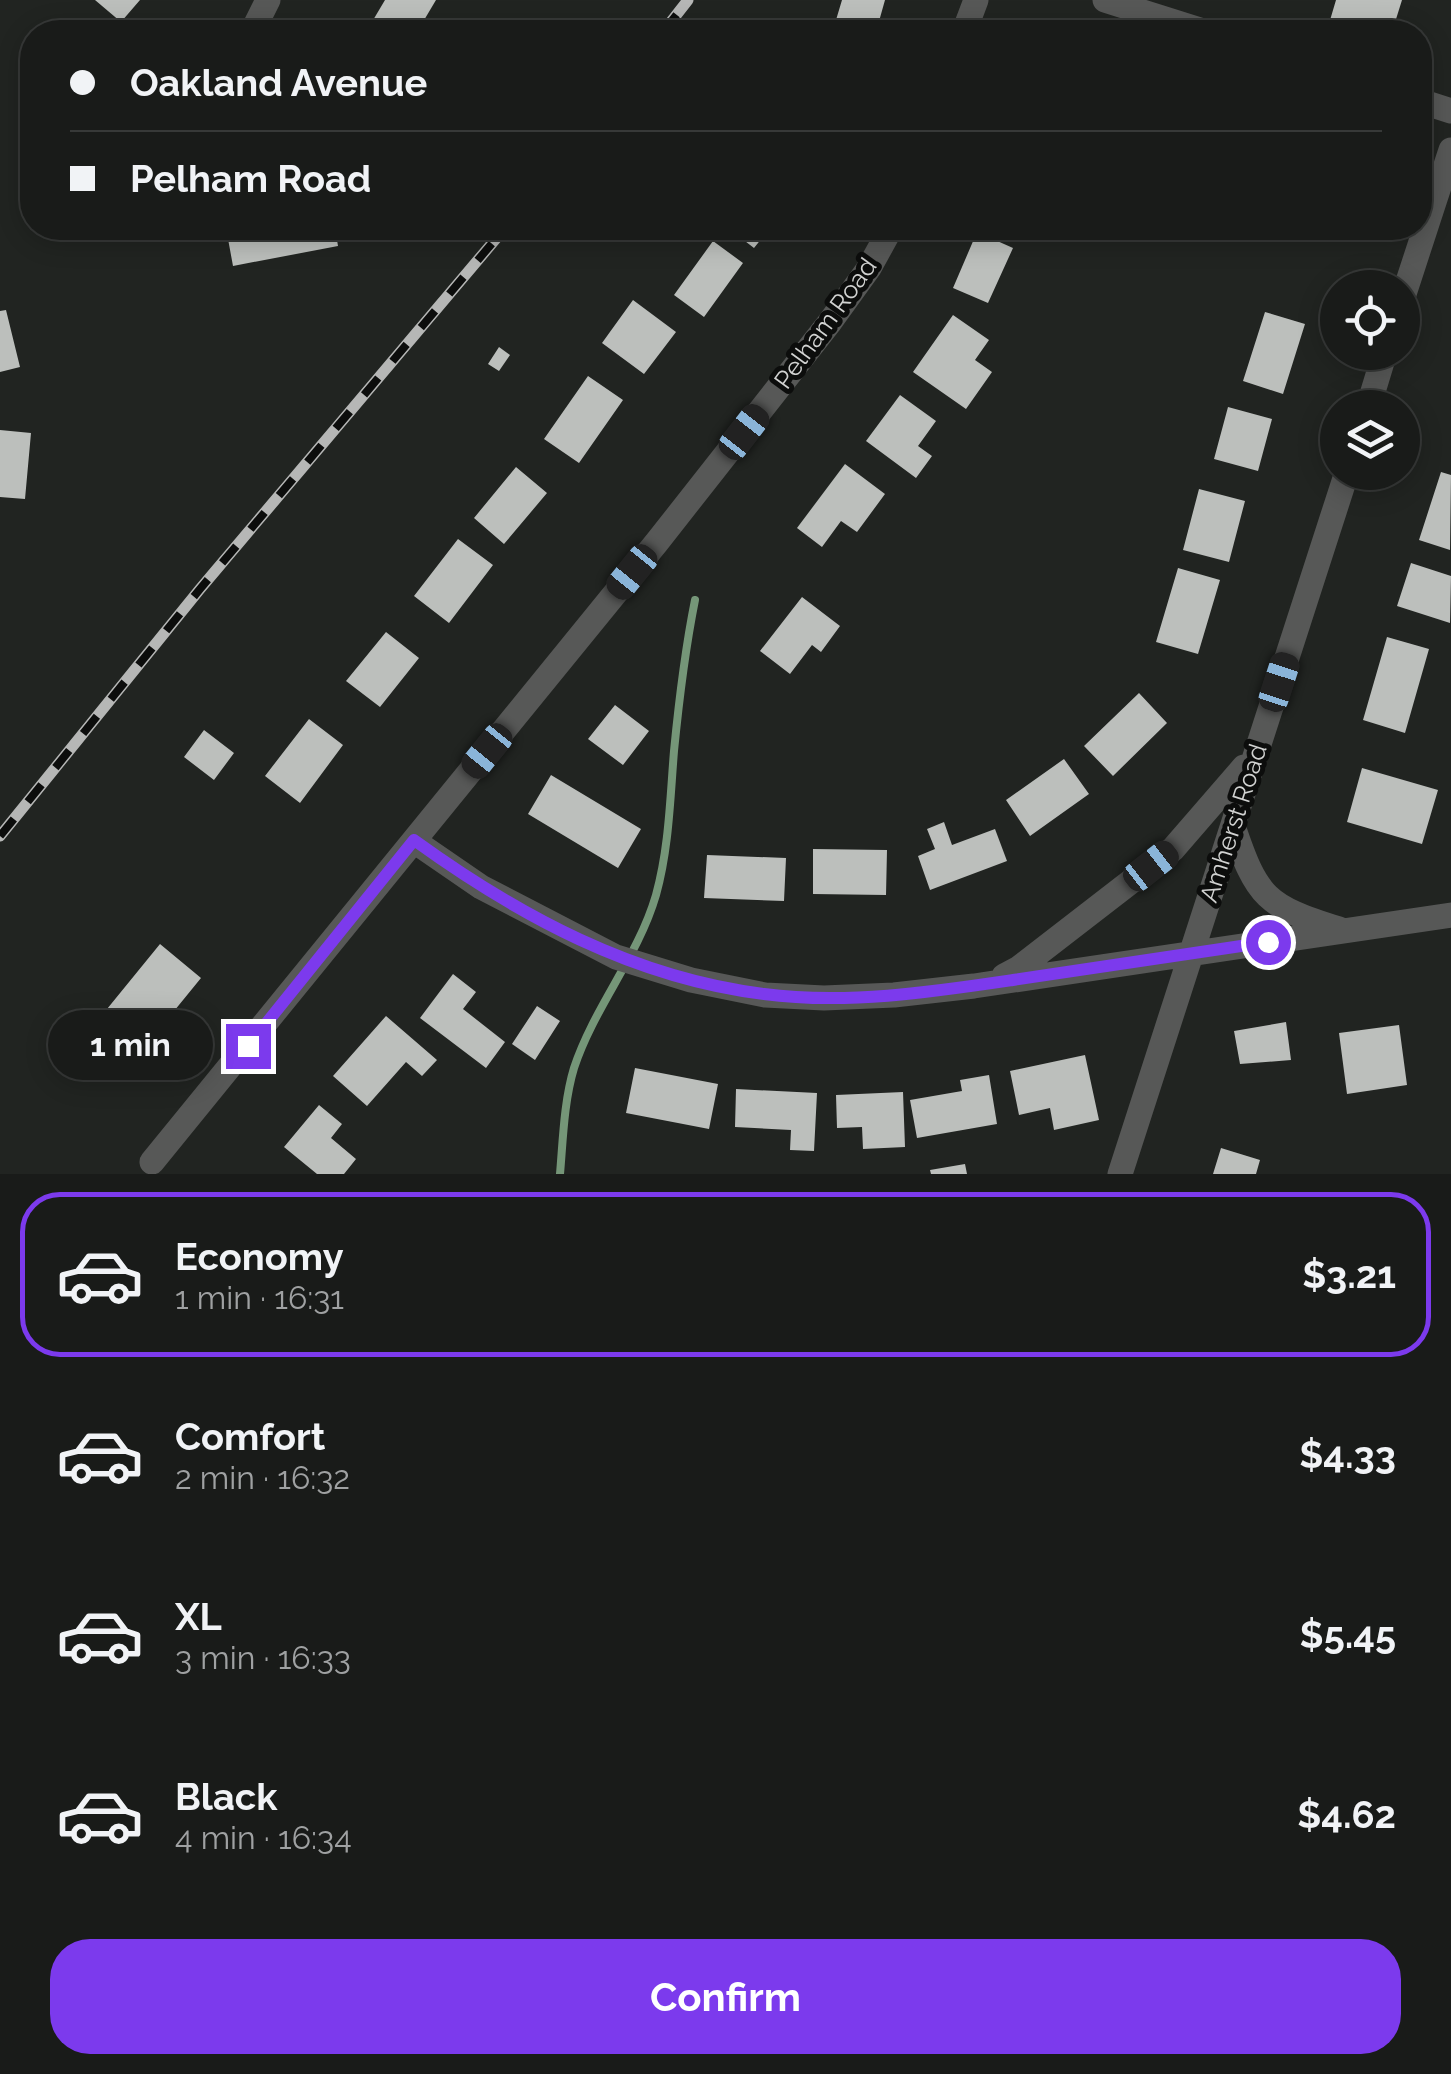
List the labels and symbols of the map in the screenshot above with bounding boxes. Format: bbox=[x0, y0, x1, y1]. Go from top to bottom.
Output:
street label: Pelham Road bbox=[768, 252, 882, 394]
car bbox=[714, 399, 774, 465]
car bbox=[601, 539, 663, 605]
car bbox=[1255, 649, 1303, 715]
car bbox=[456, 718, 518, 784]
street label: Amherst Road bbox=[1193, 740, 1273, 906]
car bbox=[1118, 836, 1184, 896]
route start bbox=[1246, 920, 1291, 965]
callout: 1 min bbox=[48, 1011, 213, 1081]
route end bbox=[226, 1024, 271, 1069]

